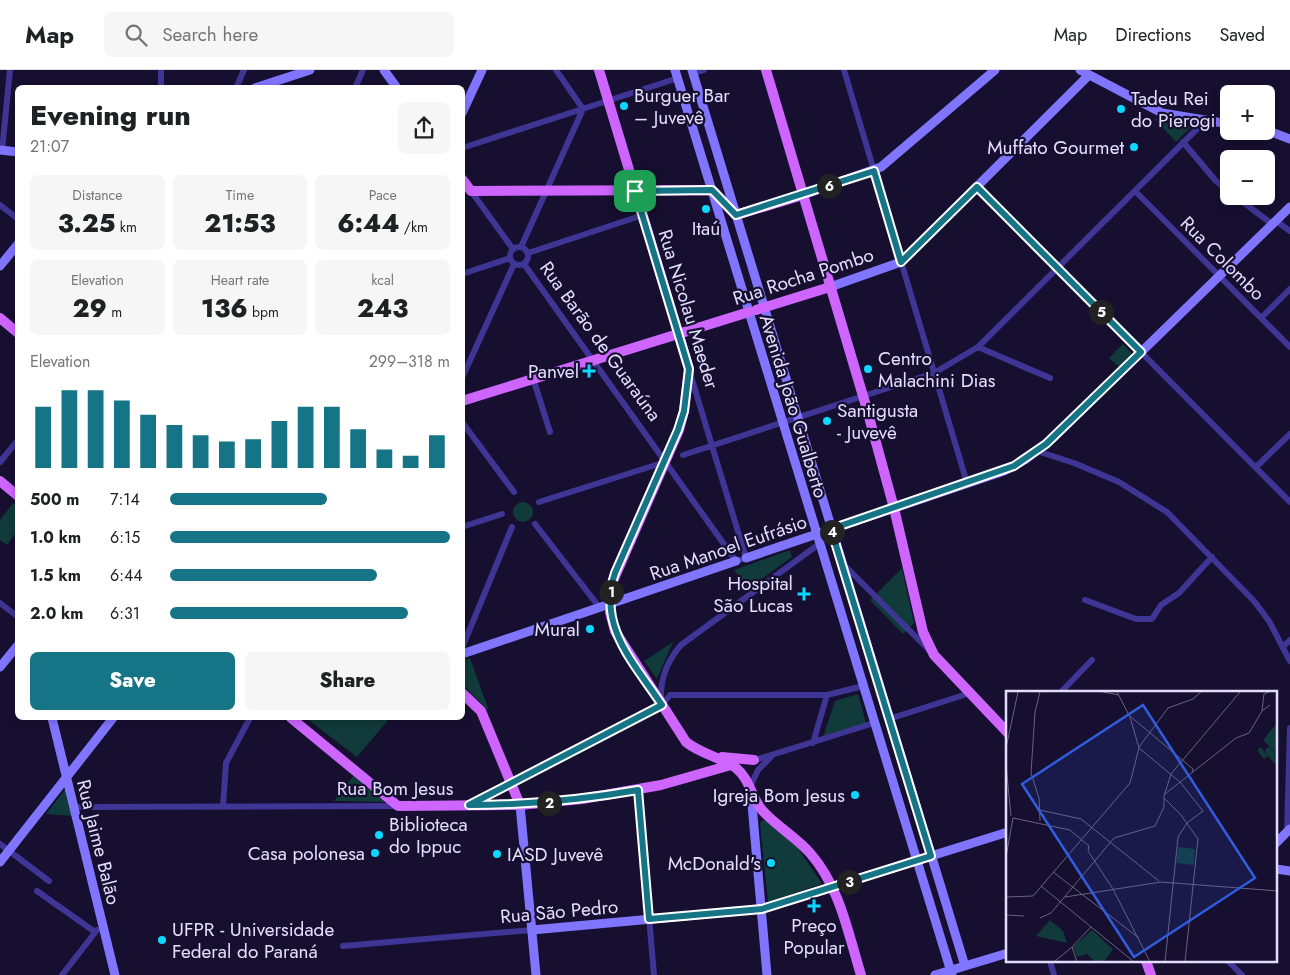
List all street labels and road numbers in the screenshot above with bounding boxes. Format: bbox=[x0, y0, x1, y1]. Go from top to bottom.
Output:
street label: Rua Colombo bbox=[1174, 210, 1271, 307]
street label: Rua Nicolau Maeder bbox=[651, 226, 726, 393]
street label: Rua Rocha Pombo bbox=[729, 241, 877, 312]
street label: Rua Barão de Guaraúna bbox=[533, 256, 668, 427]
street label: Avenida João Gualberto bbox=[753, 311, 834, 501]
street label: Rua Manoel Eufrásio bbox=[646, 508, 810, 587]
street label: Rua Bom Jesus bbox=[337, 775, 454, 802]
street label: Rua Jaime Balão bbox=[70, 777, 127, 908]
street label: Rua São Pedro bbox=[499, 893, 619, 930]

